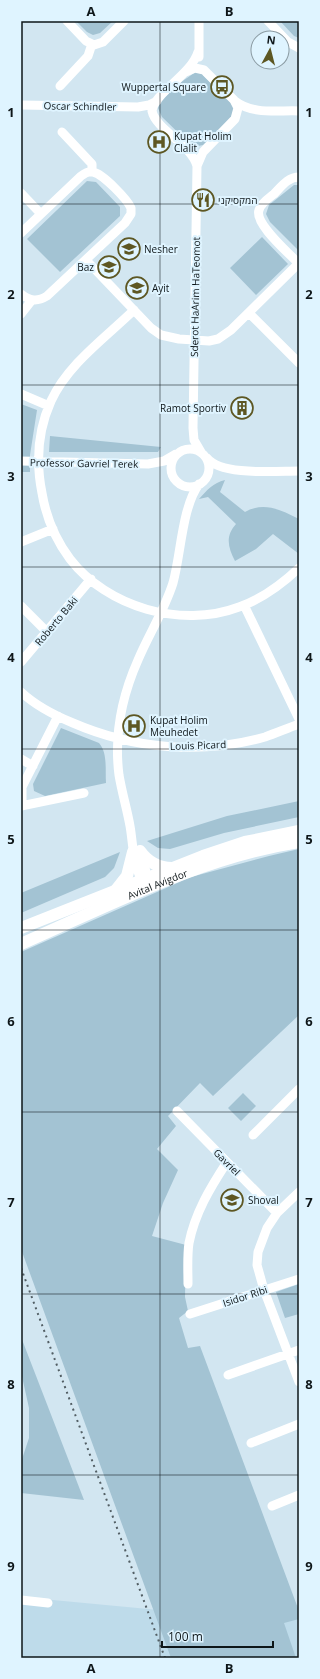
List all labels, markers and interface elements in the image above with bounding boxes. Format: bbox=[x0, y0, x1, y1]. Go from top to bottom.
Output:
text: A bbox=[87, 2, 96, 20]
text: B bbox=[225, 2, 234, 20]
north arrow bbox=[250, 30, 290, 70]
text: N bbox=[266, 32, 277, 48]
bus stop icon: Wuppertal Square bbox=[209, 74, 235, 100]
place label: Wuppertal Square bbox=[121, 80, 206, 94]
street label: Oscar Schindler bbox=[43, 98, 117, 114]
text: 1 bbox=[7, 103, 15, 121]
text: 1 bbox=[305, 103, 313, 121]
hospital icon: Kupat Holim Clalit bbox=[146, 129, 172, 155]
place label: Kupat Holim Clalit bbox=[174, 129, 232, 155]
restaurant icon: המקסיקני bbox=[190, 187, 216, 213]
place label: המקסיקני bbox=[218, 193, 258, 207]
school or university icon: Nesher bbox=[116, 236, 142, 262]
street label: Sderot HaArim HaTeomot bbox=[187, 236, 203, 357]
place label: Nesher bbox=[144, 242, 178, 256]
school or university icon: Baz bbox=[96, 254, 122, 280]
place label: Baz bbox=[77, 260, 94, 274]
school or university icon: Ayit bbox=[124, 275, 150, 301]
place label: Ayit bbox=[152, 281, 170, 295]
text: 2 bbox=[7, 285, 15, 303]
text: 2 bbox=[305, 285, 313, 303]
building icon: Ramot Sportiv bbox=[229, 395, 255, 421]
place label: Ramot Sportiv bbox=[160, 401, 226, 415]
street label: Professor Gavriel Terek bbox=[30, 455, 139, 471]
text: 3 bbox=[7, 467, 15, 485]
text: 3 bbox=[305, 467, 313, 485]
street label: Roberto Baki bbox=[31, 594, 81, 648]
text: 4 bbox=[7, 648, 15, 666]
text: 4 bbox=[305, 648, 313, 666]
hospital icon: Kupat Holim Meuhedet bbox=[121, 713, 147, 739]
place label: Kupat Holim Meuhedet bbox=[150, 713, 208, 739]
street label: Louis Picard bbox=[170, 737, 226, 753]
text: 5 bbox=[7, 830, 15, 848]
text: 5 bbox=[305, 830, 313, 848]
street label: Avital Avigdor bbox=[125, 866, 189, 903]
text: 6 bbox=[7, 1012, 15, 1030]
text: 6 bbox=[305, 1012, 313, 1030]
street label: Gavriel bbox=[211, 1146, 243, 1178]
school or university icon: Shoval bbox=[219, 1187, 245, 1213]
text: 7 bbox=[7, 1193, 15, 1211]
place label: Shoval bbox=[248, 1193, 279, 1207]
text: 7 bbox=[305, 1193, 313, 1211]
street label: Isidor Ribi bbox=[221, 1282, 269, 1310]
text: 8 bbox=[7, 1375, 15, 1393]
text: 8 bbox=[305, 1375, 313, 1393]
text: 9 bbox=[7, 1557, 15, 1575]
text: 9 bbox=[305, 1557, 313, 1575]
scale bar bbox=[162, 1623, 273, 1649]
text: 100 m bbox=[168, 1628, 203, 1645]
text: A bbox=[87, 1659, 96, 1677]
text: B bbox=[225, 1659, 234, 1677]

